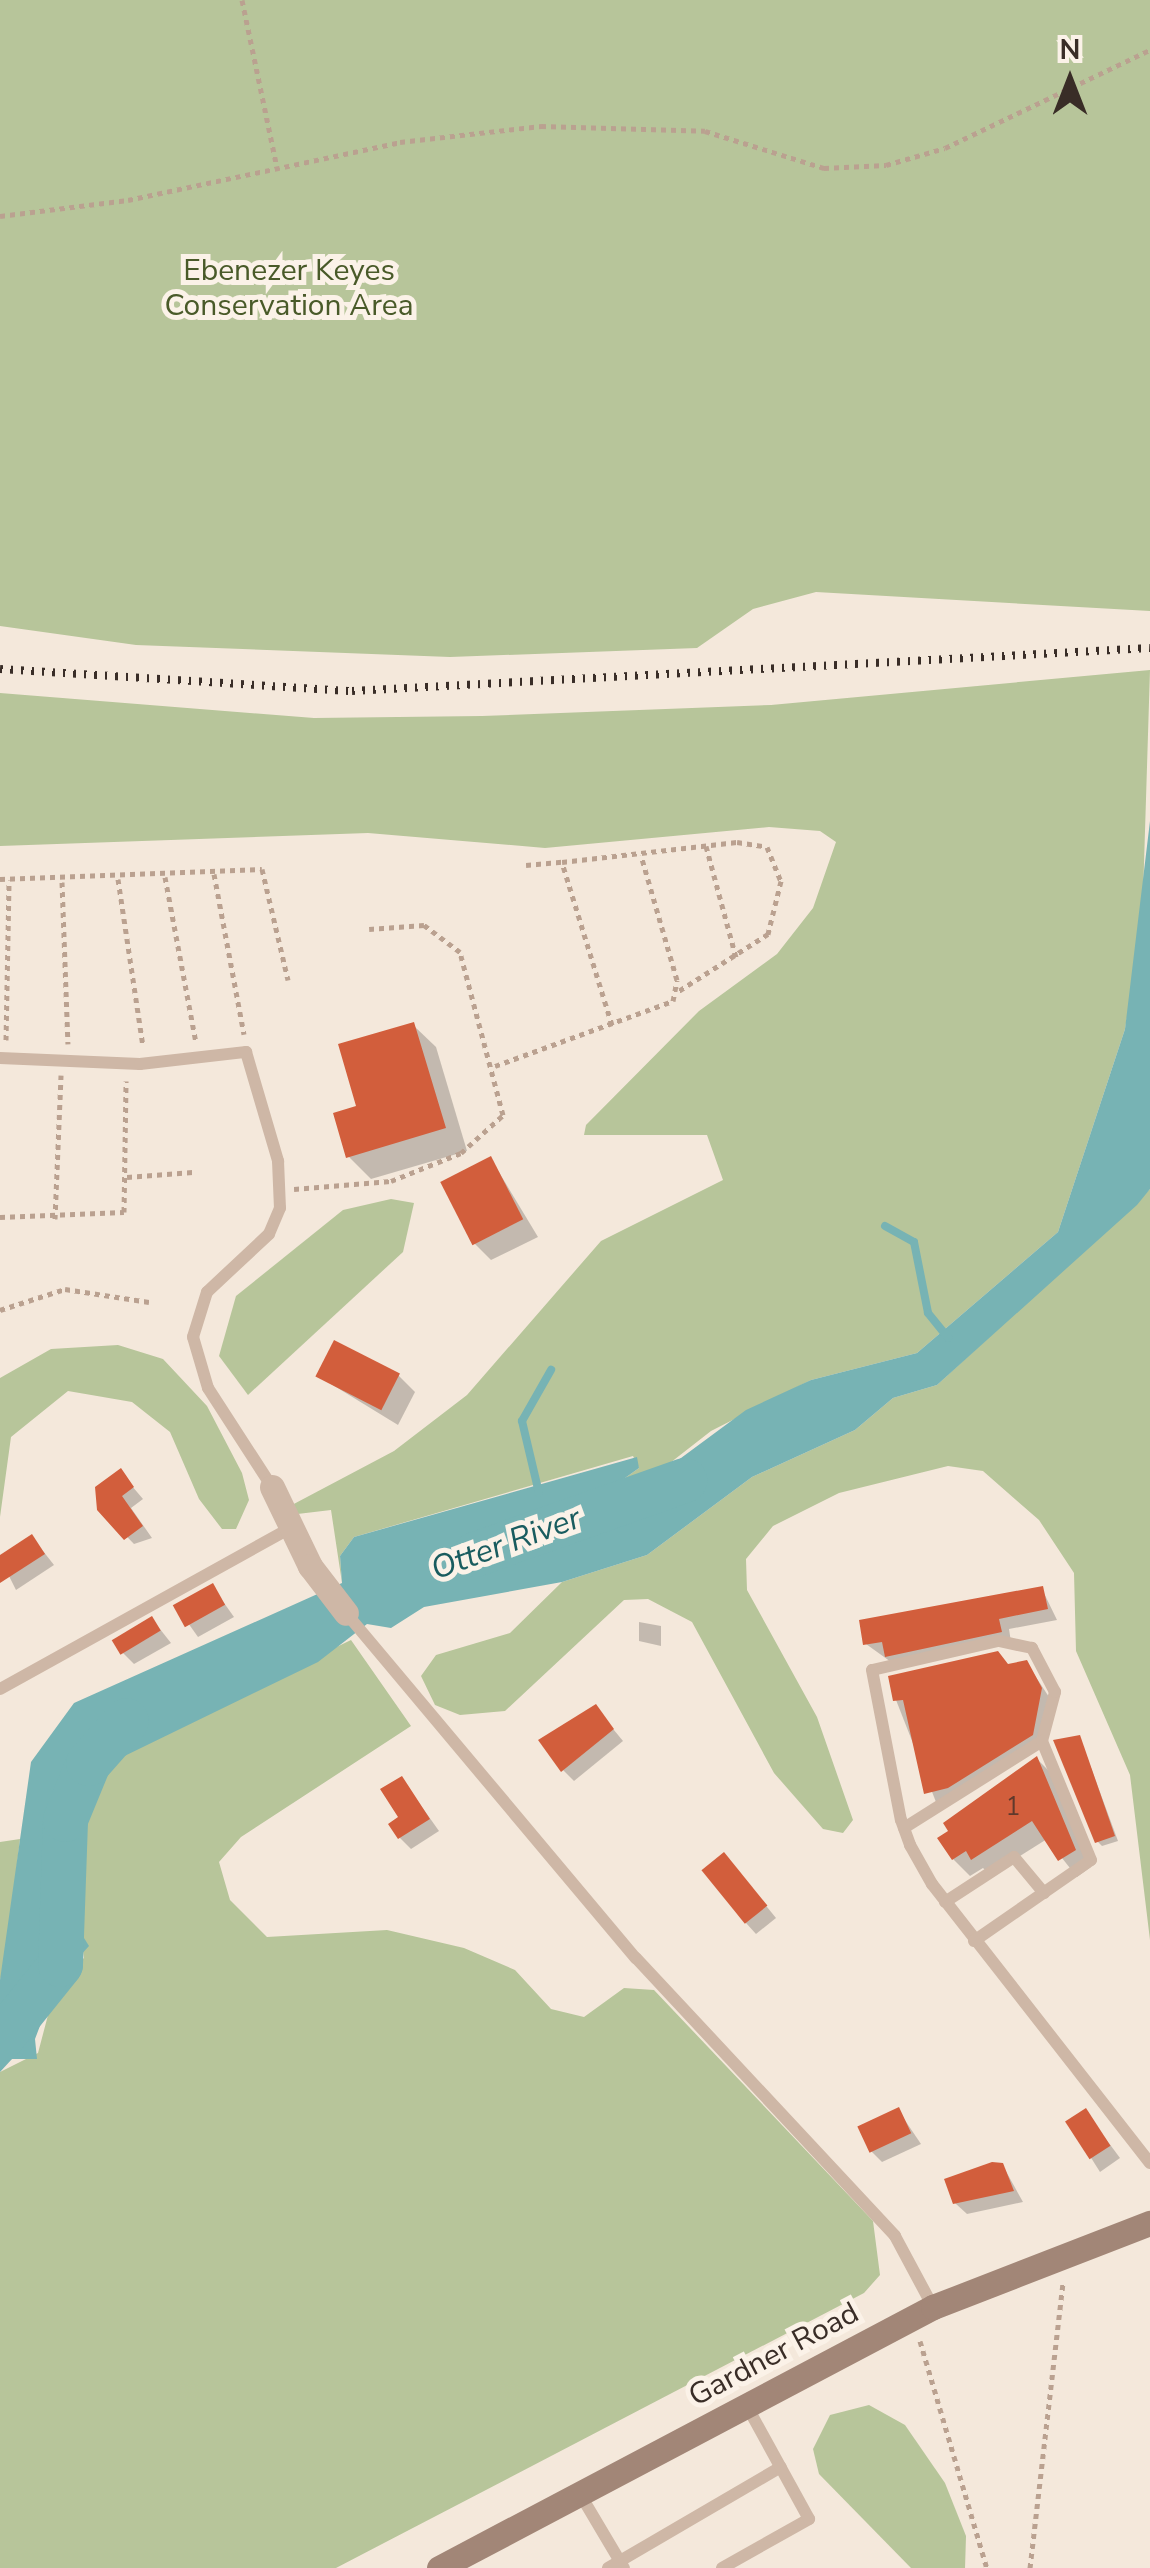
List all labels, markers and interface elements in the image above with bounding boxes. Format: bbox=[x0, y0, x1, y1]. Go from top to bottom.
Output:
north arrow bbox=[1020, 30, 1120, 130]
text: N bbox=[1060, 31, 1080, 69]
park label: Ebenezer Keyes Conservation Area bbox=[164, 253, 414, 324]
water label: Otter River bbox=[426, 1499, 586, 1589]
house number: 1 bbox=[1006, 1792, 1020, 1822]
street label: Gardner Road bbox=[683, 2295, 865, 2415]

